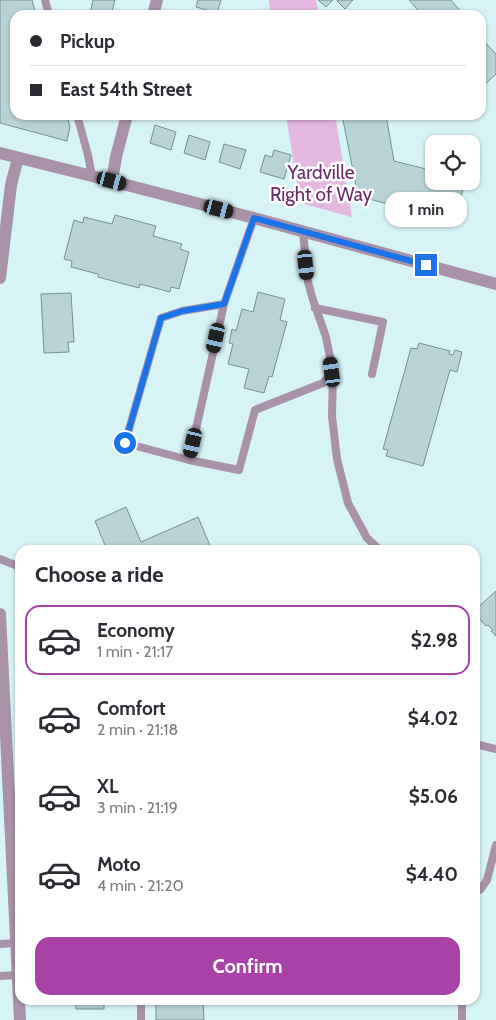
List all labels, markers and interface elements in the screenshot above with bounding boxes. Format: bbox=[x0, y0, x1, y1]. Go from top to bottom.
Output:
text: Pickup bbox=[60, 30, 115, 53]
text: East 54th Street bbox=[60, 78, 192, 101]
map controls bbox=[425, 135, 480, 190]
button: locate bbox=[425, 135, 480, 190]
park label: Yardville Right of Way bbox=[270, 161, 372, 206]
car bbox=[95, 170, 128, 192]
callout: 1 min bbox=[385, 192, 467, 228]
car bbox=[202, 198, 235, 220]
text: 1 min bbox=[408, 200, 444, 219]
car bbox=[296, 249, 315, 281]
route end bbox=[415, 254, 437, 276]
car bbox=[205, 322, 226, 354]
car bbox=[322, 356, 341, 388]
car bbox=[182, 427, 203, 459]
route start bbox=[114, 432, 136, 454]
text: Choose a ride bbox=[35, 561, 164, 588]
icon: car bbox=[37, 618, 82, 663]
text: Economy bbox=[97, 619, 175, 642]
text: $2.98 bbox=[411, 629, 458, 652]
text: 1 min · 21:17 bbox=[97, 642, 173, 661]
icon: car bbox=[37, 696, 82, 741]
text: Comfort bbox=[97, 697, 166, 720]
text: $4.02 bbox=[408, 707, 458, 730]
text: 2 min · 21:18 bbox=[97, 720, 178, 739]
icon: car bbox=[37, 774, 82, 819]
text: XL bbox=[97, 775, 118, 798]
text: $5.06 bbox=[409, 785, 458, 808]
text: 3 min · 21:19 bbox=[97, 798, 178, 817]
icon: car bbox=[37, 852, 82, 897]
text: Moto bbox=[97, 853, 141, 876]
text: $4.40 bbox=[406, 863, 458, 886]
text: 4 min · 21:20 bbox=[97, 876, 184, 895]
button: Confirm bbox=[35, 937, 460, 995]

